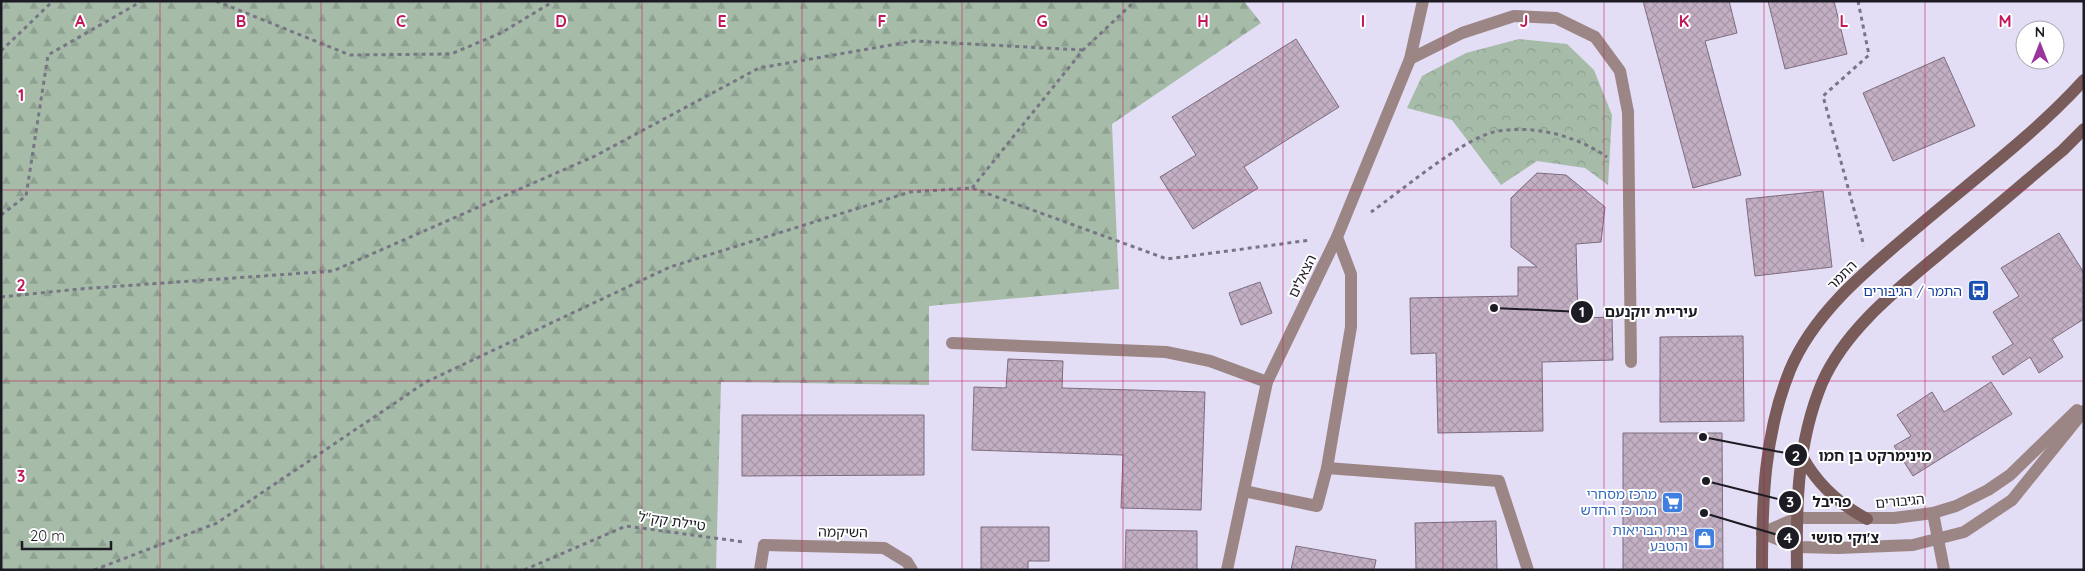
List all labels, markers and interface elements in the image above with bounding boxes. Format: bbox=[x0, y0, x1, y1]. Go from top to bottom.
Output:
text: A bbox=[75, 11, 86, 31]
text: B bbox=[236, 11, 246, 31]
text: C bbox=[396, 11, 406, 31]
text: D bbox=[555, 11, 567, 31]
text: E bbox=[717, 11, 727, 31]
text: F bbox=[878, 11, 887, 31]
text: G bbox=[1036, 11, 1048, 31]
text: H bbox=[1197, 11, 1209, 31]
text: I bbox=[1361, 11, 1365, 31]
text: J bbox=[1520, 11, 1528, 31]
text: K bbox=[1679, 11, 1689, 31]
text: L bbox=[1840, 11, 1849, 31]
text: M bbox=[1998, 11, 2012, 31]
north arrow bbox=[2015, 20, 2065, 70]
text: N bbox=[2035, 23, 2045, 41]
text: 1 bbox=[18, 85, 24, 105]
street label: הצאלים bbox=[1284, 251, 1320, 301]
street label: התמר bbox=[1823, 256, 1861, 294]
text: 2 bbox=[16, 275, 26, 295]
bus stop icon: התמר / הגיבורים bbox=[1966, 279, 1990, 303]
place label: התמר / הגיבורים bbox=[1863, 282, 1962, 300]
callout: עיריית יוקנעם bbox=[1569, 297, 1707, 327]
text: 1 bbox=[1579, 302, 1585, 321]
text: עיריית יוקנעם bbox=[1605, 302, 1697, 321]
callout: מינימרקט בן חמו bbox=[1784, 440, 1942, 470]
text: 2 bbox=[1792, 446, 1800, 465]
text: מינימרקט בן חמו bbox=[1819, 446, 1932, 465]
text: 3 bbox=[17, 466, 25, 486]
place label: מרכז מסחרי המרכז החדש bbox=[1580, 485, 1657, 519]
callout: פריבל bbox=[1777, 487, 1861, 517]
supermarket icon: מרכז מסחרי המרכז החדש bbox=[1661, 490, 1685, 514]
street label: הגיבורים bbox=[1875, 490, 1925, 512]
text: 3 bbox=[1786, 492, 1794, 511]
text: פריבל bbox=[1813, 492, 1851, 511]
street label: טיילת קק"ל bbox=[637, 507, 707, 535]
scale bar bbox=[22, 518, 111, 550]
place label: בית הבריאות והטבע bbox=[1612, 521, 1688, 555]
street label: השיקמה bbox=[818, 523, 868, 541]
callout: צ'וקי סושי bbox=[1776, 523, 1889, 553]
text: 20 m bbox=[30, 526, 65, 545]
shop icon: בית הבריאות והטבע bbox=[1692, 526, 1716, 550]
text: 4 bbox=[1784, 528, 1793, 547]
text: צ'וקי סושי bbox=[1811, 528, 1879, 547]

